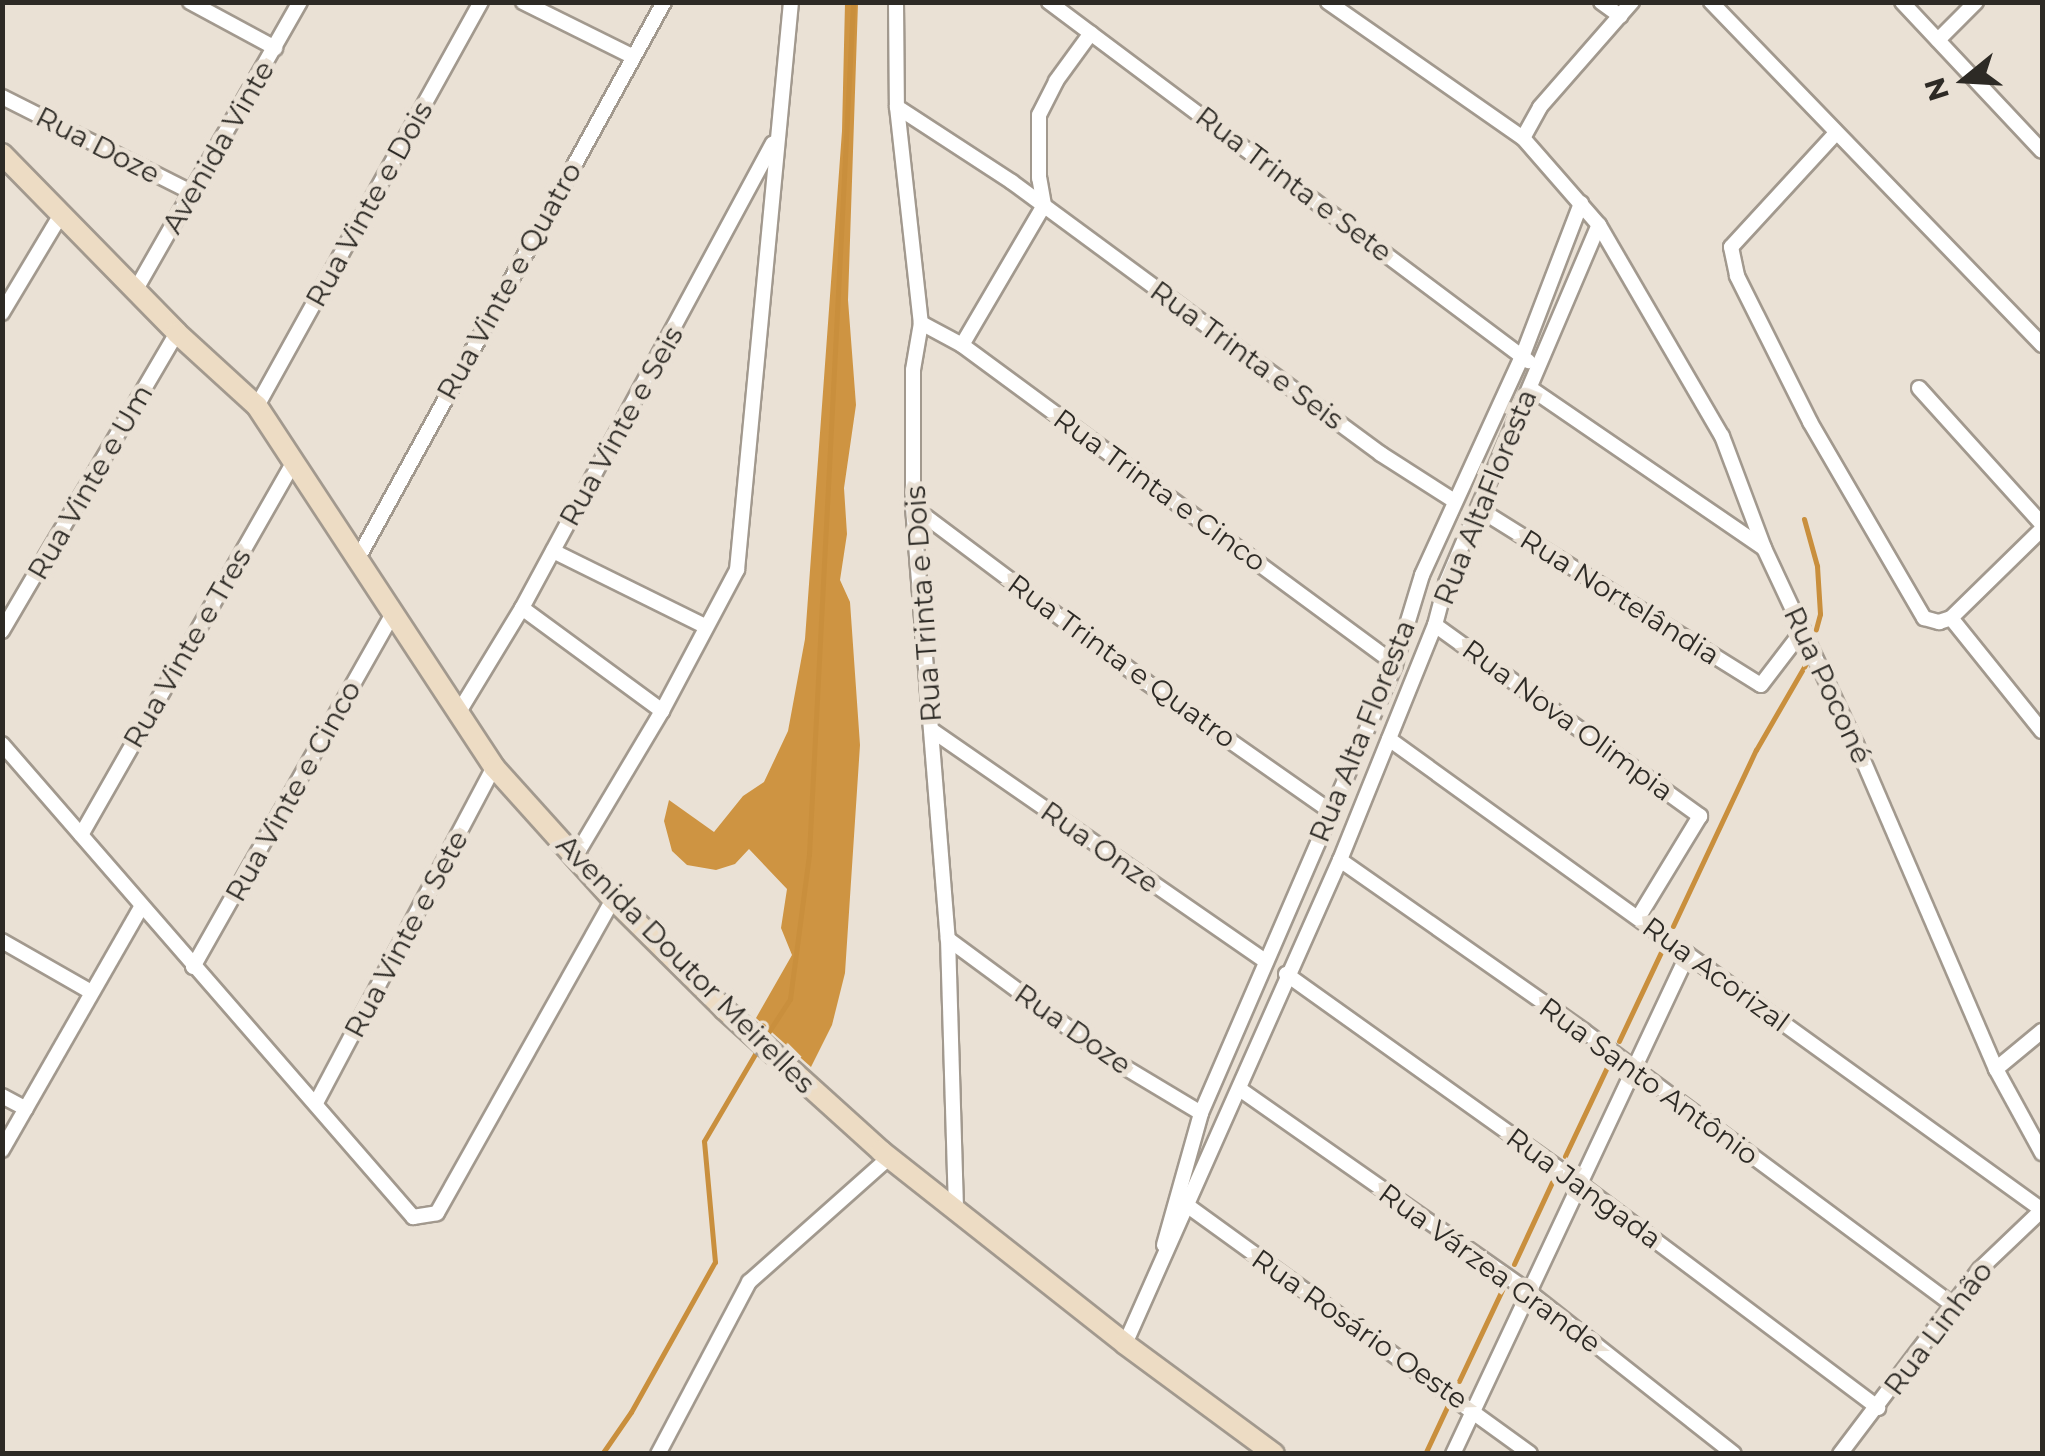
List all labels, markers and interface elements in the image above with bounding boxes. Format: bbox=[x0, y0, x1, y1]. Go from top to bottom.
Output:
north arrow bbox=[1915, 30, 2015, 130]
street label: Avenida Vinte bbox=[155, 55, 281, 239]
text: N bbox=[1917, 73, 1956, 105]
street label: Rua Vinte e Dois bbox=[299, 95, 439, 313]
street label: Rua Trinta e Sete bbox=[1189, 99, 1399, 269]
street label: Rua Doze bbox=[31, 100, 165, 190]
street label: Rua Vinte e Quatro bbox=[430, 156, 588, 406]
street label: Rua Trinta e Seis bbox=[1144, 274, 1350, 436]
street label: Rua Vinte e Seis bbox=[552, 320, 690, 532]
street label: Rua Vinte e Um bbox=[21, 378, 159, 586]
street label: Rua AltaFloresta bbox=[1426, 384, 1544, 610]
street label: Rua Trinta e Cinco bbox=[1047, 402, 1273, 578]
street label: Rua Trinta e Dois bbox=[898, 485, 948, 723]
street label: Rua Nortelândia bbox=[1514, 522, 1726, 672]
street label: Rua Vinte e Tres bbox=[116, 542, 258, 754]
street label: Rua Trinta e Quatro bbox=[1001, 567, 1243, 755]
street label: Rua Poconé bbox=[1777, 601, 1879, 769]
street label: Rua Alta Floresta bbox=[1302, 615, 1422, 847]
street label: Rua Nova Olimpia bbox=[1456, 632, 1680, 808]
street label: Rua Vinte e Cinco bbox=[218, 675, 368, 907]
street label: Rua Onze bbox=[1035, 794, 1165, 900]
street label: Rua Vinte e Sete bbox=[337, 825, 475, 1043]
street label: Avenida Doutor Meirelles bbox=[550, 828, 822, 1100]
street label: Rua Acorizal bbox=[1636, 910, 1796, 1038]
street label: Rua Doze bbox=[1008, 977, 1138, 1081]
street label: Rua Santo Antônio bbox=[1533, 990, 1765, 1172]
street label: Rua Jangada bbox=[1500, 1120, 1668, 1256]
street label: Rua Várzea Grande bbox=[1372, 1176, 1608, 1360]
street label: Rua Rosário Oeste bbox=[1245, 1242, 1475, 1416]
street label: Rua Linhão bbox=[1877, 1254, 1999, 1402]

